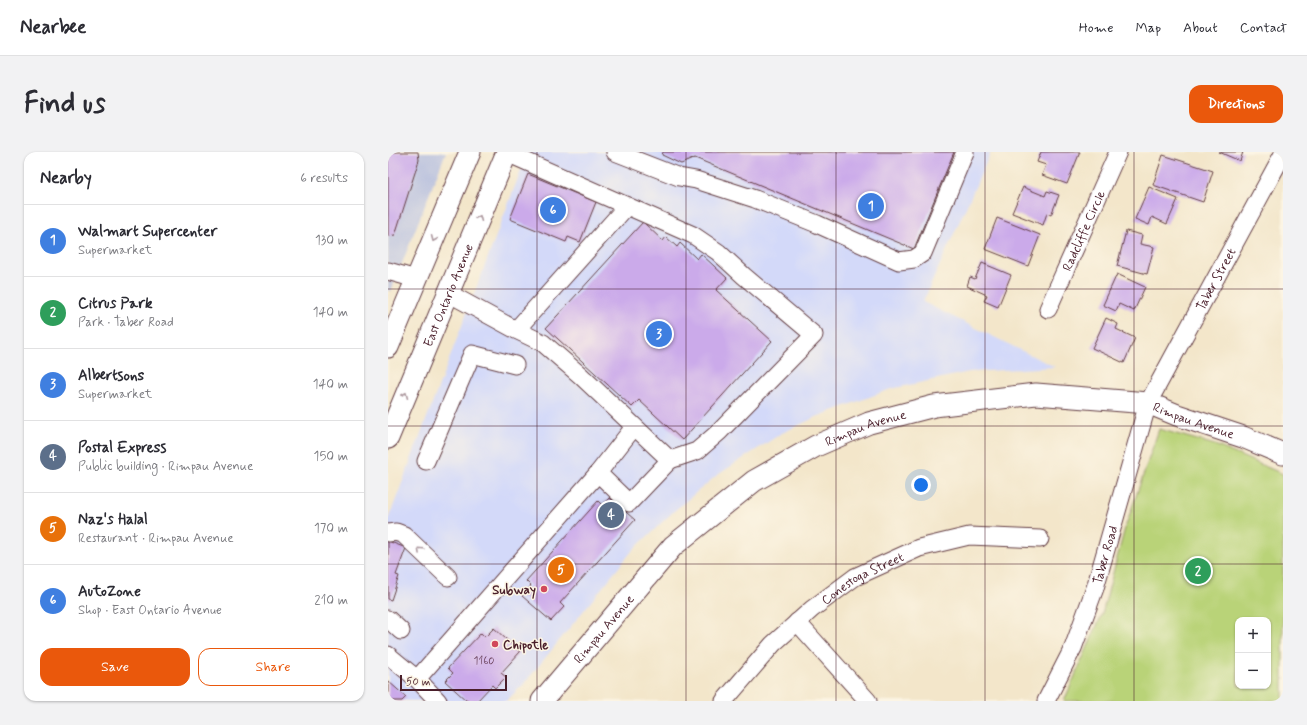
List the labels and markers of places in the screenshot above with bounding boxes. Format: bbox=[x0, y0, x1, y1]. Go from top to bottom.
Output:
pin: 1 bbox=[858, 191, 884, 221]
pin: 6 bbox=[540, 195, 566, 225]
pin: 3 bbox=[646, 319, 672, 349]
pin: 4 bbox=[598, 500, 624, 530]
pin: 5 bbox=[548, 555, 574, 585]
pin: 2 bbox=[1185, 556, 1211, 586]
place label: Subway bbox=[492, 582, 536, 599]
marker: Subway bbox=[539, 584, 549, 594]
place label: Chipotle bbox=[503, 637, 548, 654]
marker: Chipotle bbox=[490, 639, 500, 649]

